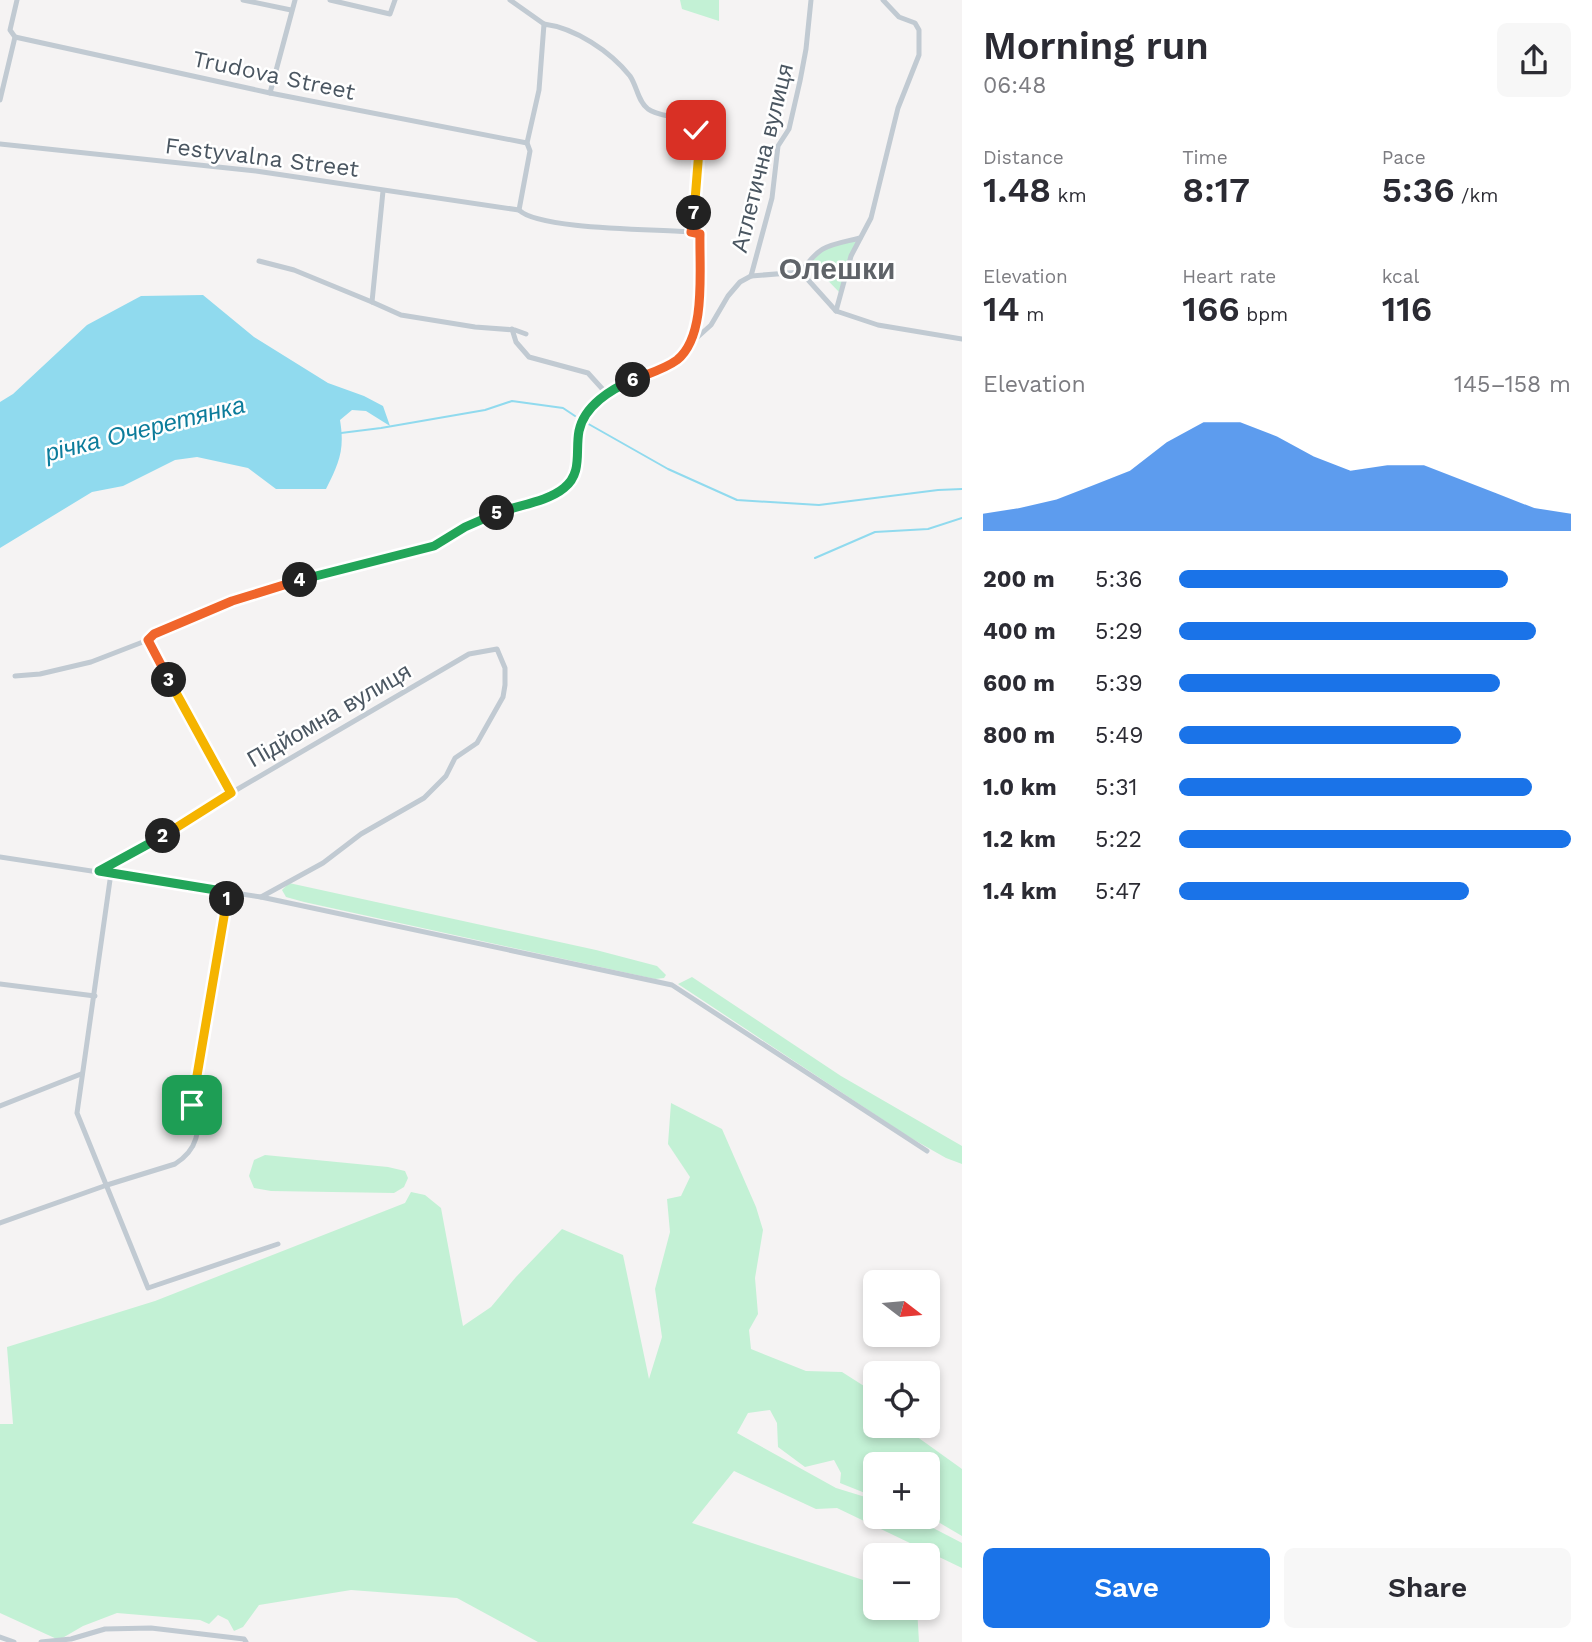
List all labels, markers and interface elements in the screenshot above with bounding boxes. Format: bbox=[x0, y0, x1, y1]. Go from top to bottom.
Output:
button: share bbox=[1497, 23, 1571, 97]
text: Morning run bbox=[983, 24, 1209, 68]
street label: Trudova Street bbox=[190, 45, 358, 106]
street label: Атлетична вулиця bbox=[726, 61, 799, 255]
text: 06:48 bbox=[983, 72, 1046, 99]
pin bbox=[666, 100, 726, 160]
icon: check bbox=[677, 111, 715, 149]
street label: Festyvalna Street bbox=[163, 132, 361, 183]
text: Distance bbox=[983, 146, 1064, 169]
text: Time bbox=[1182, 146, 1228, 169]
text: Pace bbox=[1382, 146, 1426, 169]
text: 1.48 bbox=[983, 169, 1051, 211]
text: 8:17 bbox=[1182, 169, 1250, 211]
text: 5:36 bbox=[1382, 169, 1455, 211]
text: km bbox=[1051, 184, 1087, 207]
text: /km bbox=[1455, 184, 1498, 207]
pin: 7 bbox=[676, 196, 712, 230]
text: 7 bbox=[688, 201, 699, 224]
district label: Олешки bbox=[779, 251, 895, 286]
text: Elevation bbox=[983, 265, 1068, 288]
text: Heart rate bbox=[1182, 265, 1276, 288]
text: kcal bbox=[1382, 265, 1419, 288]
text: 14 bbox=[983, 288, 1020, 330]
text: 166 bbox=[1182, 288, 1240, 330]
text: 116 bbox=[1382, 288, 1432, 330]
text: m bbox=[1020, 303, 1044, 326]
text: bpm bbox=[1240, 303, 1288, 326]
pin: 6 bbox=[616, 362, 650, 398]
text: 6 bbox=[627, 368, 638, 391]
text: Elevation bbox=[983, 371, 1086, 398]
text: 145–158 m bbox=[1454, 371, 1571, 398]
water label: річка Очеретянка bbox=[41, 391, 248, 468]
pin: 5 bbox=[480, 496, 514, 530]
text: 5 bbox=[491, 501, 502, 524]
pin: 4 bbox=[282, 562, 318, 598]
text: 200 m bbox=[983, 566, 1055, 593]
text: 5:36 bbox=[1095, 566, 1143, 593]
text: 4 bbox=[293, 568, 306, 591]
text: 400 m bbox=[983, 618, 1056, 645]
text: 5:29 bbox=[1095, 618, 1143, 645]
street label: Підйомна вулиця bbox=[243, 658, 416, 773]
pin: 3 bbox=[152, 662, 186, 698]
text: 3 bbox=[163, 668, 174, 691]
text: 600 m bbox=[983, 670, 1055, 697]
text: 5:39 bbox=[1095, 670, 1143, 697]
text: 800 m bbox=[983, 722, 1055, 749]
text: 5:49 bbox=[1095, 722, 1143, 749]
text: 1.0 km bbox=[983, 774, 1057, 801]
text: 5:31 bbox=[1095, 774, 1138, 801]
pin: 2 bbox=[146, 818, 180, 854]
text: 2 bbox=[157, 824, 168, 847]
text: 1.2 km bbox=[983, 826, 1056, 853]
text: 5:22 bbox=[1095, 826, 1142, 853]
text: 1.4 km bbox=[983, 878, 1057, 905]
text: 5:47 bbox=[1095, 878, 1141, 905]
pin: 1 bbox=[210, 881, 244, 916]
text: 1 bbox=[222, 887, 231, 910]
pin bbox=[162, 1075, 222, 1135]
icon: arrive bbox=[173, 1086, 211, 1124]
north arrow bbox=[863, 1270, 940, 1348]
map controls bbox=[863, 1270, 940, 1620]
button: locate bbox=[863, 1361, 940, 1438]
button: + bbox=[863, 1452, 940, 1529]
button: − bbox=[863, 1543, 940, 1620]
button: Save bbox=[983, 1548, 1270, 1628]
button: Share bbox=[1284, 1548, 1571, 1628]

